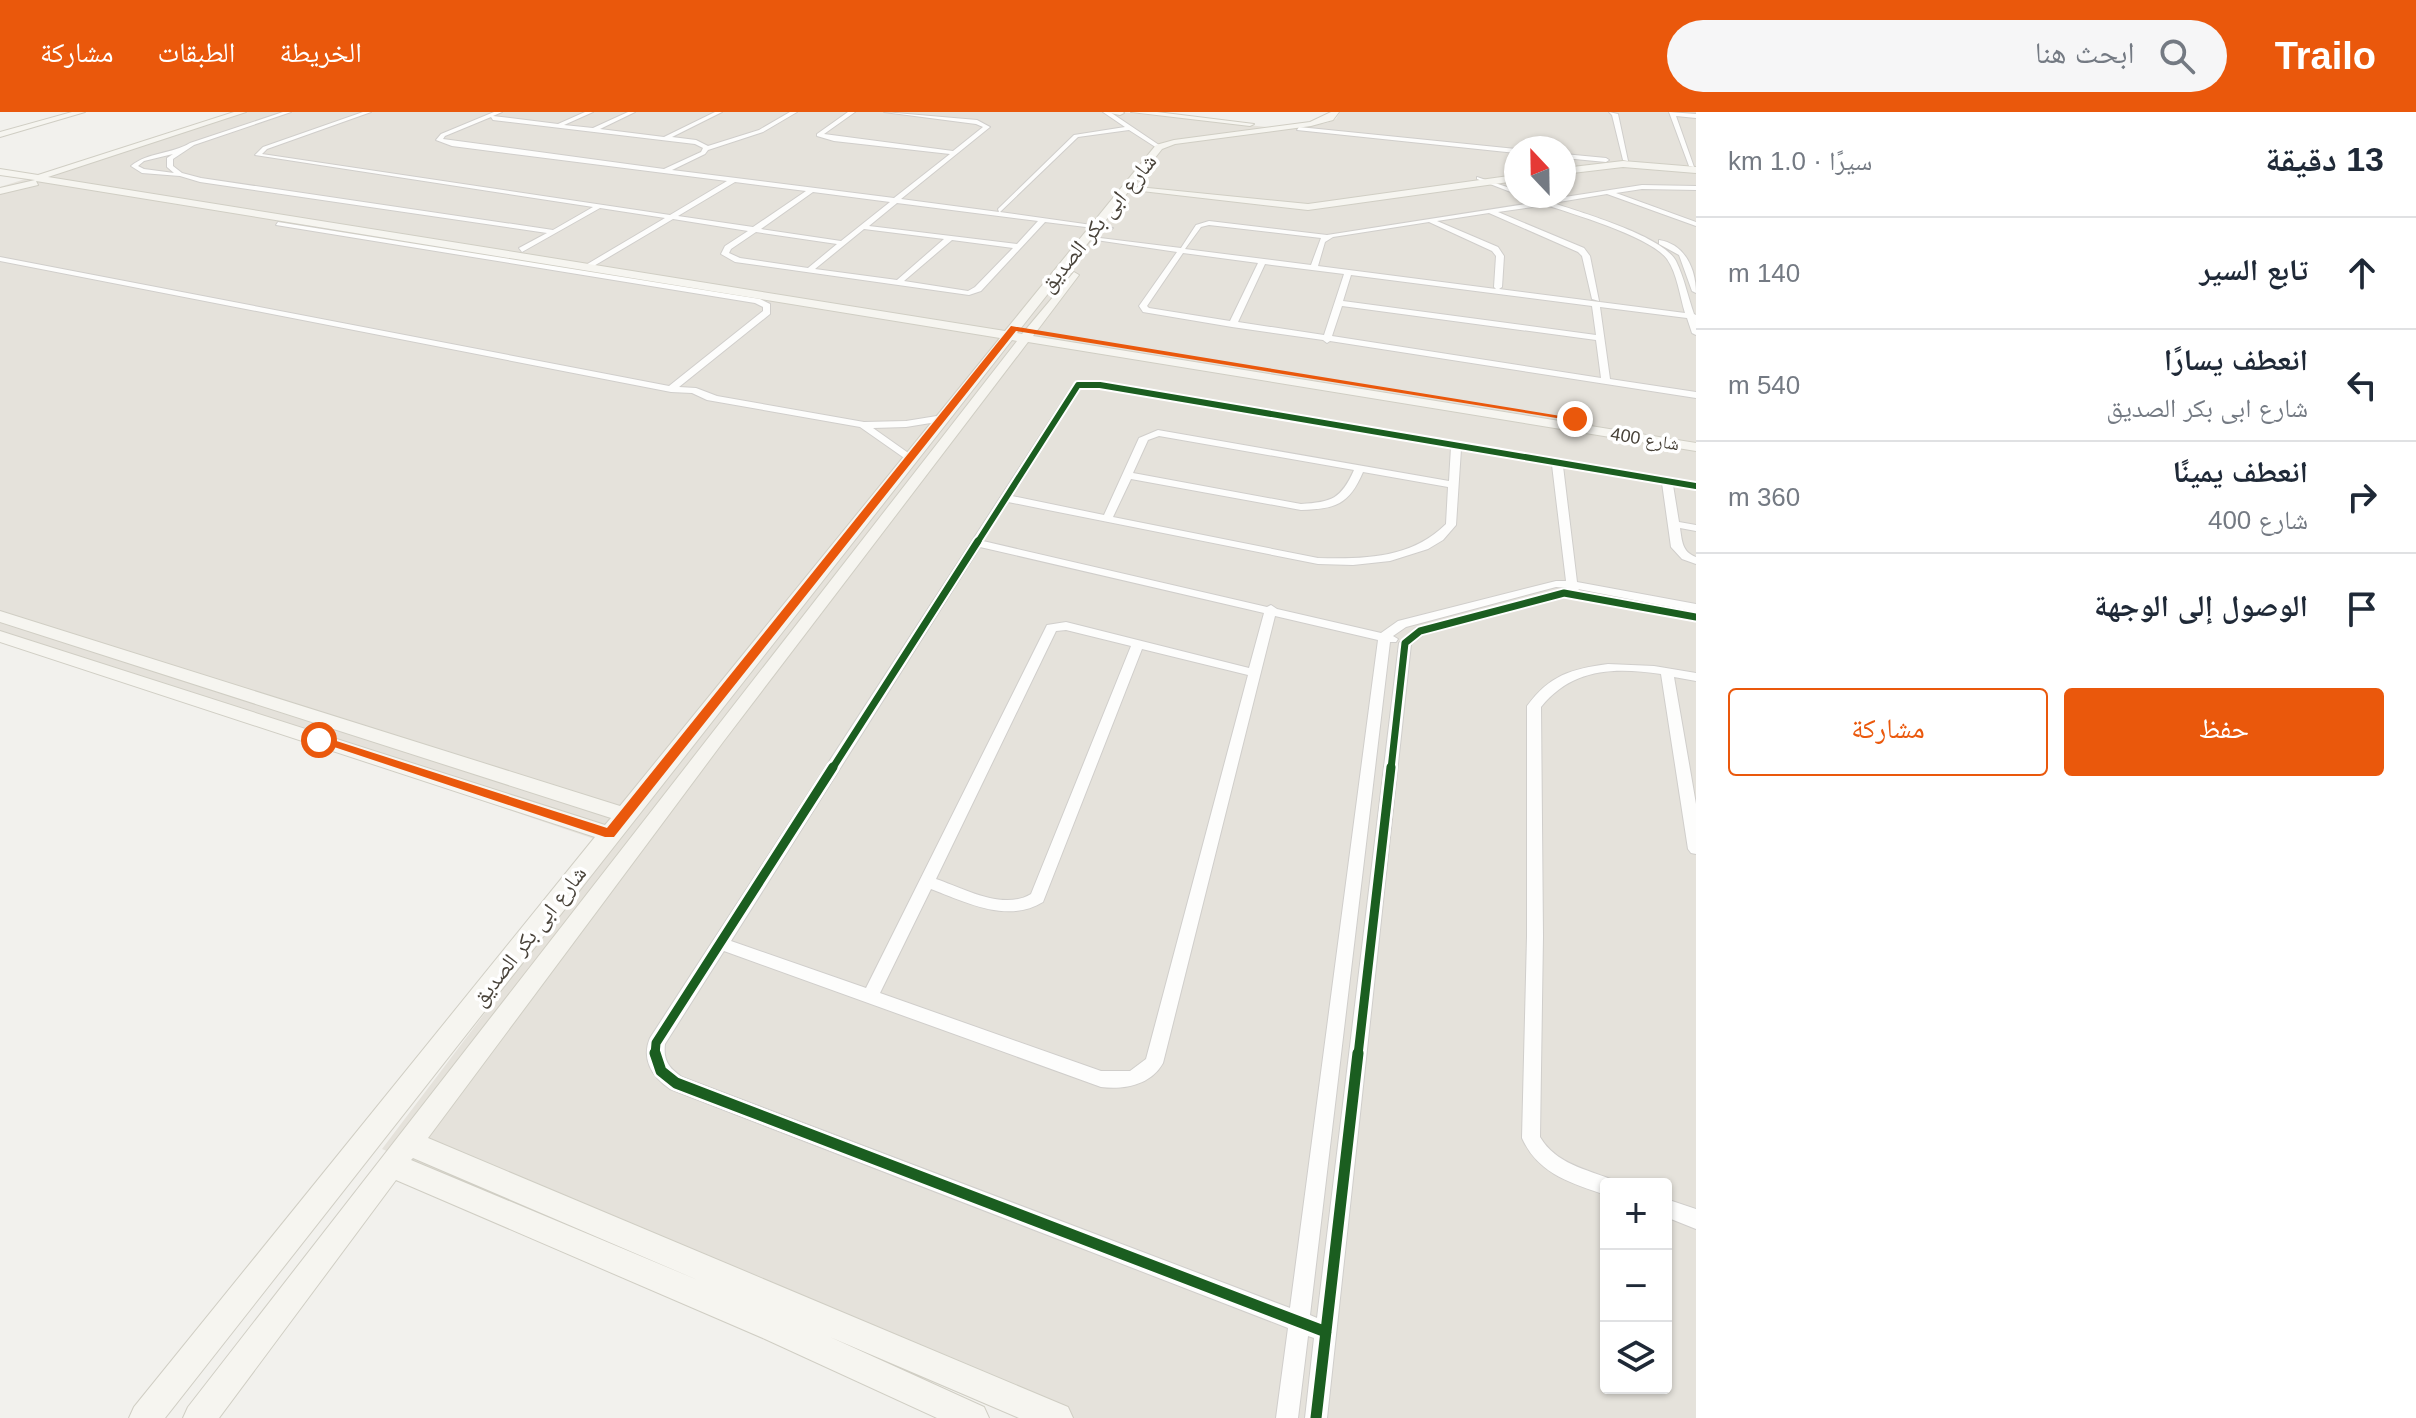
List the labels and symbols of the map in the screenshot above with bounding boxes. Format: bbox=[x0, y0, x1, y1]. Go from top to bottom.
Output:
north arrow bbox=[1504, 136, 1576, 208]
street label: شارع ابى بكر الصديق bbox=[1035, 149, 1162, 298]
route end bbox=[1557, 401, 1593, 437]
street label: شارع 400 bbox=[1609, 424, 1681, 455]
route start bbox=[301, 722, 337, 758]
street label: شارع ابى بكر الصديق bbox=[467, 861, 592, 1012]

